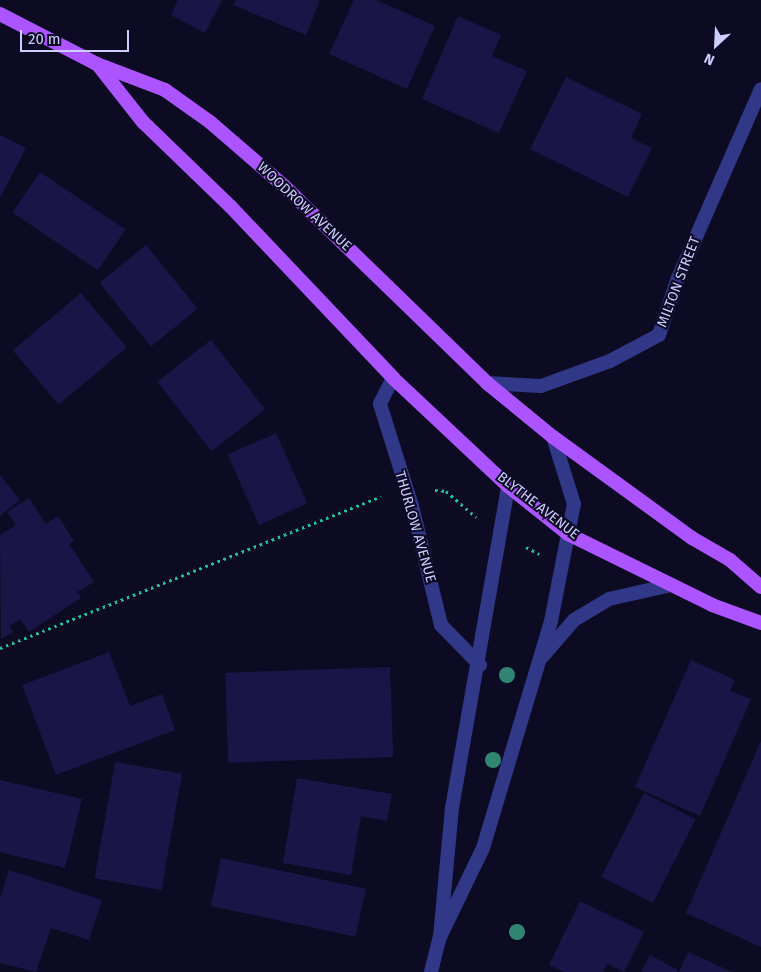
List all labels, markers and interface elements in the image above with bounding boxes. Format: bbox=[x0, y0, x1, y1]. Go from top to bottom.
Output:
scale bar bbox=[22, 20, 131, 52]
north arrow bbox=[691, 20, 741, 70]
text: 20 m bbox=[28, 30, 61, 48]
text: N bbox=[702, 49, 717, 69]
street label: WOODROW AVENUE bbox=[253, 159, 355, 255]
street label: MILTON STREET bbox=[654, 234, 704, 330]
street label: THURLOW AVENUE bbox=[391, 469, 439, 585]
street label: BLYTHE AVENUE bbox=[494, 469, 582, 543]

